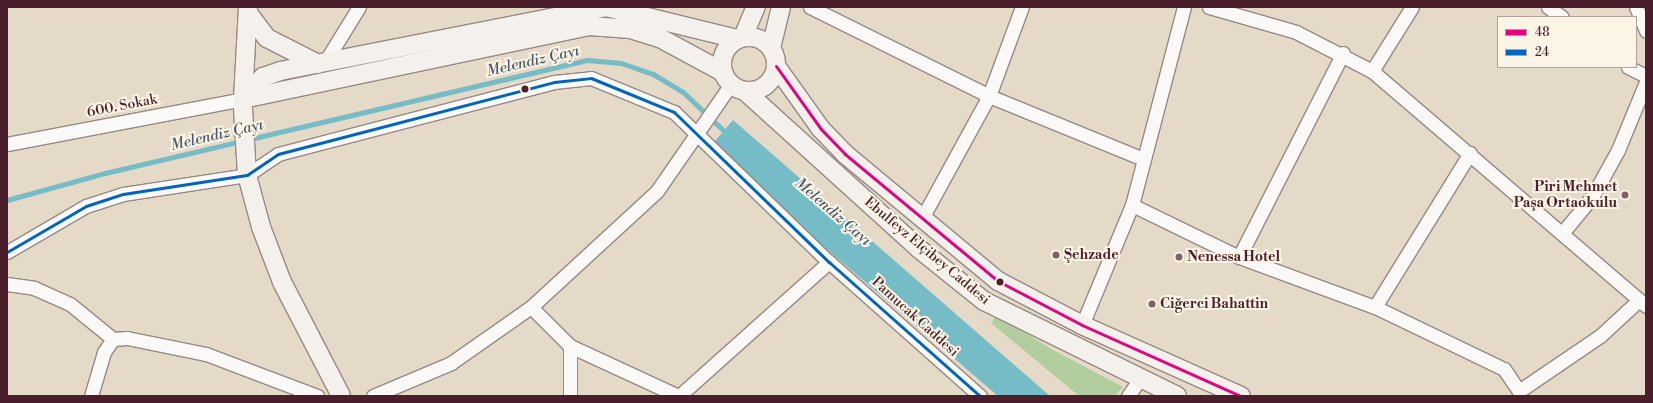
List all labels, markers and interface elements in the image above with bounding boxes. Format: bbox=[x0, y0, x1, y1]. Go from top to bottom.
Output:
legend bbox=[1497, 16, 1637, 68]
text: 48 bbox=[1535, 25, 1550, 40]
water label: Melendiz Çayı bbox=[485, 42, 581, 80]
text: 24 bbox=[1535, 45, 1549, 60]
unlabelled marker bbox=[520, 84, 530, 94]
street label: 600. Sokak bbox=[85, 91, 159, 121]
water label: Melendiz Çayı bbox=[169, 116, 265, 154]
water label: Melendiz Çayı bbox=[791, 174, 875, 250]
place label: Piri Mehmet Paşa Ortaokulu bbox=[1514, 179, 1617, 212]
marker: Piri Mehmet Paşa Ortaokulu bbox=[1620, 190, 1630, 200]
street label: Ebulfeyz Elçibey Caddesi bbox=[861, 194, 993, 308]
place label: Şehzade bbox=[1064, 247, 1119, 263]
place label: Nenessa Hotel bbox=[1187, 249, 1280, 265]
marker: Şehzade bbox=[1051, 250, 1061, 260]
marker: Nenessa Hotel bbox=[1174, 252, 1184, 262]
street label: Pamucak Caddesi bbox=[868, 274, 962, 360]
unlabelled marker bbox=[995, 277, 1005, 287]
place label: Ciğerci Bahattin bbox=[1160, 296, 1268, 312]
marker: Ciğerci Bahattin bbox=[1147, 299, 1157, 309]

